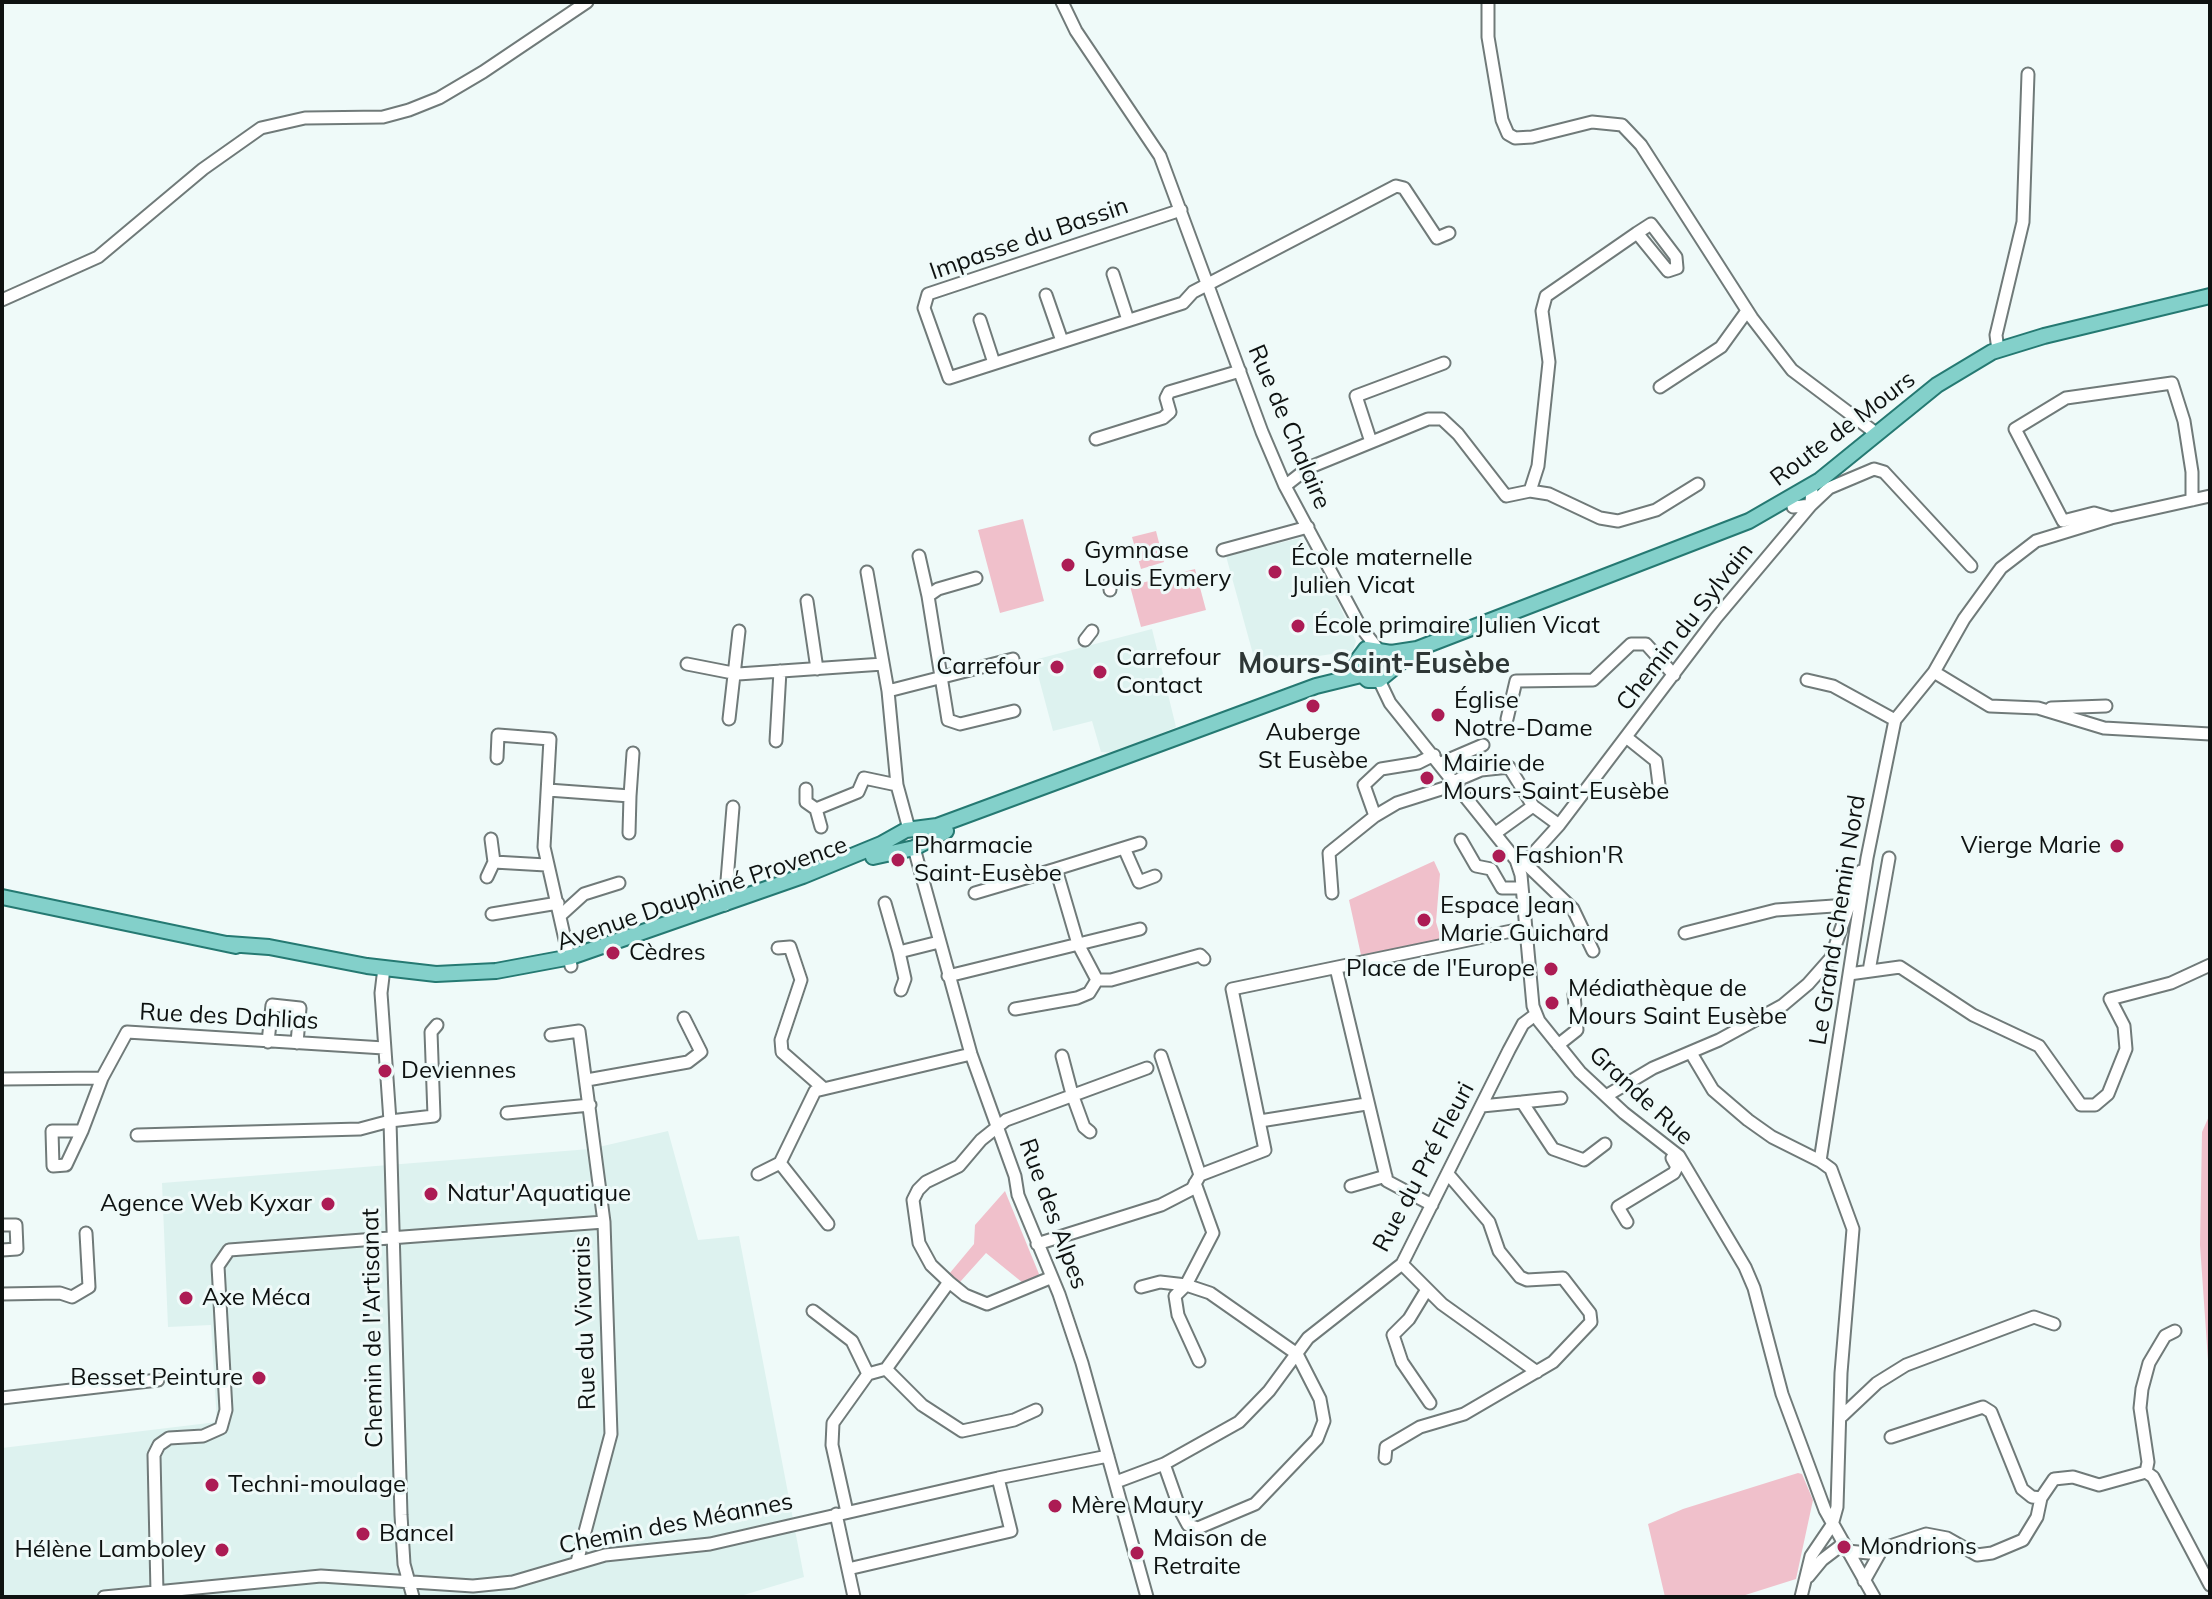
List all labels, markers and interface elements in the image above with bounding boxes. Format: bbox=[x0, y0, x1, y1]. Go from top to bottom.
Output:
street label: Impasse du Bassin bbox=[926, 192, 1132, 286]
street label: Rue de Chalaire bbox=[1241, 340, 1337, 514]
street label: Route de Mours bbox=[1765, 365, 1921, 493]
place label: Gymnase Louis Eymery bbox=[1084, 537, 1231, 593]
street label: Chemin du Sylvain bbox=[1611, 537, 1759, 717]
place label: École maternelle Julien Vicat bbox=[1291, 544, 1473, 600]
marker: Gymnase Louis Eymery bbox=[1059, 556, 1077, 574]
marker: École maternelle Julien Vicat bbox=[1266, 563, 1284, 581]
place label: École primaire Julien Vicat bbox=[1314, 612, 1600, 640]
marker: École primaire Julien Vicat bbox=[1289, 617, 1307, 635]
place label: Carrefour Contact bbox=[1116, 644, 1221, 700]
district label: Mours-Saint-Eusèbe bbox=[1238, 648, 1510, 682]
place label: Carrefour bbox=[936, 653, 1041, 681]
marker: Carrefour bbox=[1048, 658, 1066, 676]
marker: Carrefour Contact bbox=[1091, 663, 1109, 681]
place label: Église Notre-Dame bbox=[1454, 687, 1593, 743]
marker: Auberge St Eusèbe bbox=[1304, 697, 1322, 715]
marker: Église Notre-Dame bbox=[1429, 706, 1447, 724]
place label: Auberge St Eusèbe bbox=[1258, 719, 1368, 775]
place label: Mairie de Mours-Saint-Eusèbe bbox=[1443, 750, 1669, 806]
marker: Mairie de Mours-Saint-Eusèbe bbox=[1418, 769, 1436, 787]
street label: Le Grand Chemin Nord bbox=[1804, 793, 1872, 1047]
street label: Avenue Dauphiné Provence bbox=[553, 831, 851, 957]
place label: Pharmacie Saint-Eusèbe bbox=[914, 832, 1062, 888]
place label: Vierge Marie bbox=[1961, 832, 2101, 860]
marker: Vierge Marie bbox=[2108, 837, 2126, 855]
place label: Fashion'R bbox=[1515, 842, 1624, 870]
marker: Fashion'R bbox=[1490, 847, 1508, 865]
marker: Pharmacie Saint-Eusèbe bbox=[889, 851, 907, 869]
place label: Espace Jean Marie Guichard bbox=[1440, 892, 1609, 948]
marker: Espace Jean Marie Guichard bbox=[1415, 911, 1433, 929]
place label: Cèdres bbox=[629, 939, 706, 967]
marker: Cèdres bbox=[604, 944, 622, 962]
place label: Place de l'Europe bbox=[1346, 955, 1535, 983]
marker: Place de l'Europe bbox=[1542, 960, 1560, 978]
place label: Médiathèque de Mours Saint Eusèbe bbox=[1568, 975, 1787, 1031]
marker: Médiathèque de Mours Saint Eusèbe bbox=[1543, 994, 1561, 1012]
street label: Rue des Dahlias bbox=[139, 998, 319, 1036]
street label: Grande Rue bbox=[1583, 1041, 1699, 1151]
place label: Deviennes bbox=[401, 1057, 516, 1085]
marker: Deviennes bbox=[376, 1062, 394, 1080]
street label: Rue du Pré Fleuri bbox=[1367, 1077, 1481, 1257]
street label: Rue des Alpes bbox=[1012, 1135, 1094, 1293]
place label: Natur'Aquatique bbox=[447, 1180, 631, 1208]
marker: Natur'Aquatique bbox=[422, 1185, 440, 1203]
place label: Agence Web Kyxar bbox=[100, 1190, 312, 1218]
marker: Agence Web Kyxar bbox=[319, 1195, 337, 1213]
street label: Chemin de l'Artisanat bbox=[357, 1208, 389, 1448]
street label: Rue du Vivarais bbox=[568, 1235, 602, 1411]
place label: Axe Méca bbox=[202, 1284, 311, 1312]
marker: Axe Méca bbox=[177, 1289, 195, 1307]
place label: Besset Peinture bbox=[70, 1364, 243, 1392]
marker: Besset Peinture bbox=[250, 1369, 268, 1387]
place label: Techni-moulage bbox=[228, 1471, 406, 1499]
marker: Techni-moulage bbox=[203, 1476, 221, 1494]
street label: Chemin des Méannes bbox=[557, 1487, 795, 1561]
place label: Mère Maury bbox=[1071, 1492, 1204, 1520]
marker: Mère Maury bbox=[1046, 1497, 1064, 1515]
place label: Bancel bbox=[379, 1520, 454, 1548]
marker: Bancel bbox=[354, 1525, 372, 1543]
place label: Maison de Retraite bbox=[1153, 1525, 1267, 1581]
place label: Mondrions bbox=[1860, 1533, 1977, 1561]
place label: Hélène Lamboley bbox=[14, 1536, 206, 1564]
marker: Mondrions bbox=[1835, 1538, 1853, 1556]
marker: Hélène Lamboley bbox=[213, 1541, 231, 1559]
marker: Maison de Retraite bbox=[1128, 1544, 1146, 1562]

